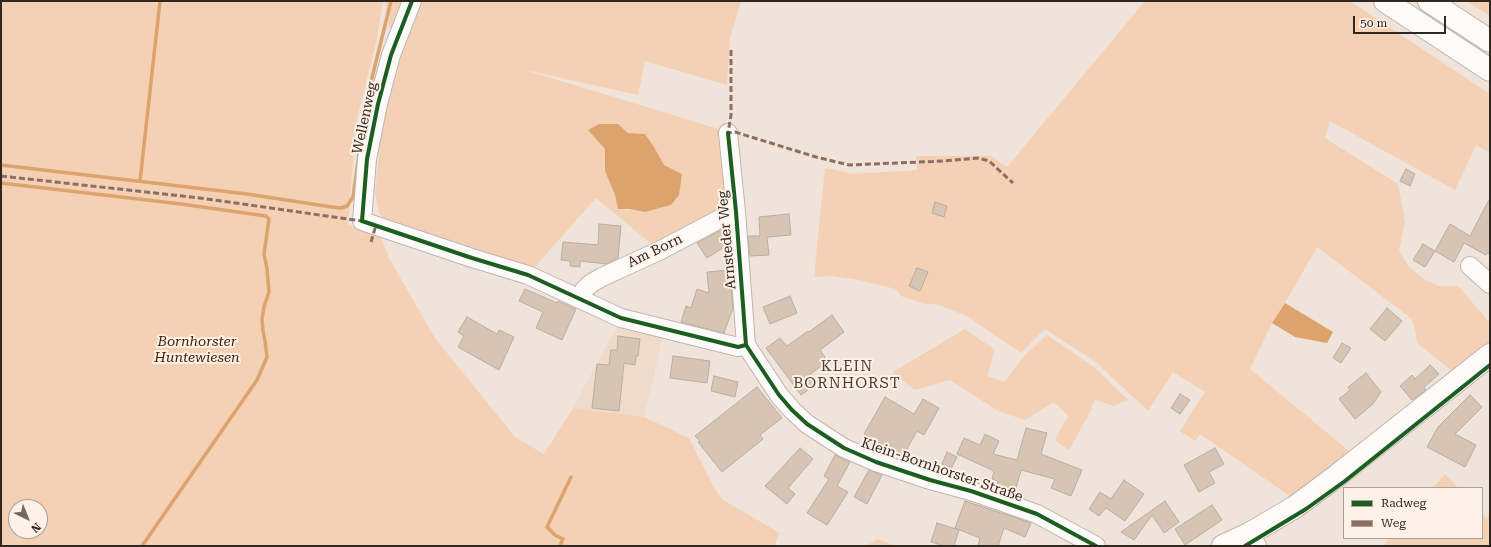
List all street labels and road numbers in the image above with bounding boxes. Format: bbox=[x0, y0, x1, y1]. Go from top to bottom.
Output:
street label: Wellenweg bbox=[349, 80, 381, 156]
street label: Arnsteder Weg bbox=[714, 190, 740, 290]
street label: Am Born bbox=[625, 231, 685, 271]
street label: Klein-Bornhorster Straße bbox=[859, 434, 1025, 506]

